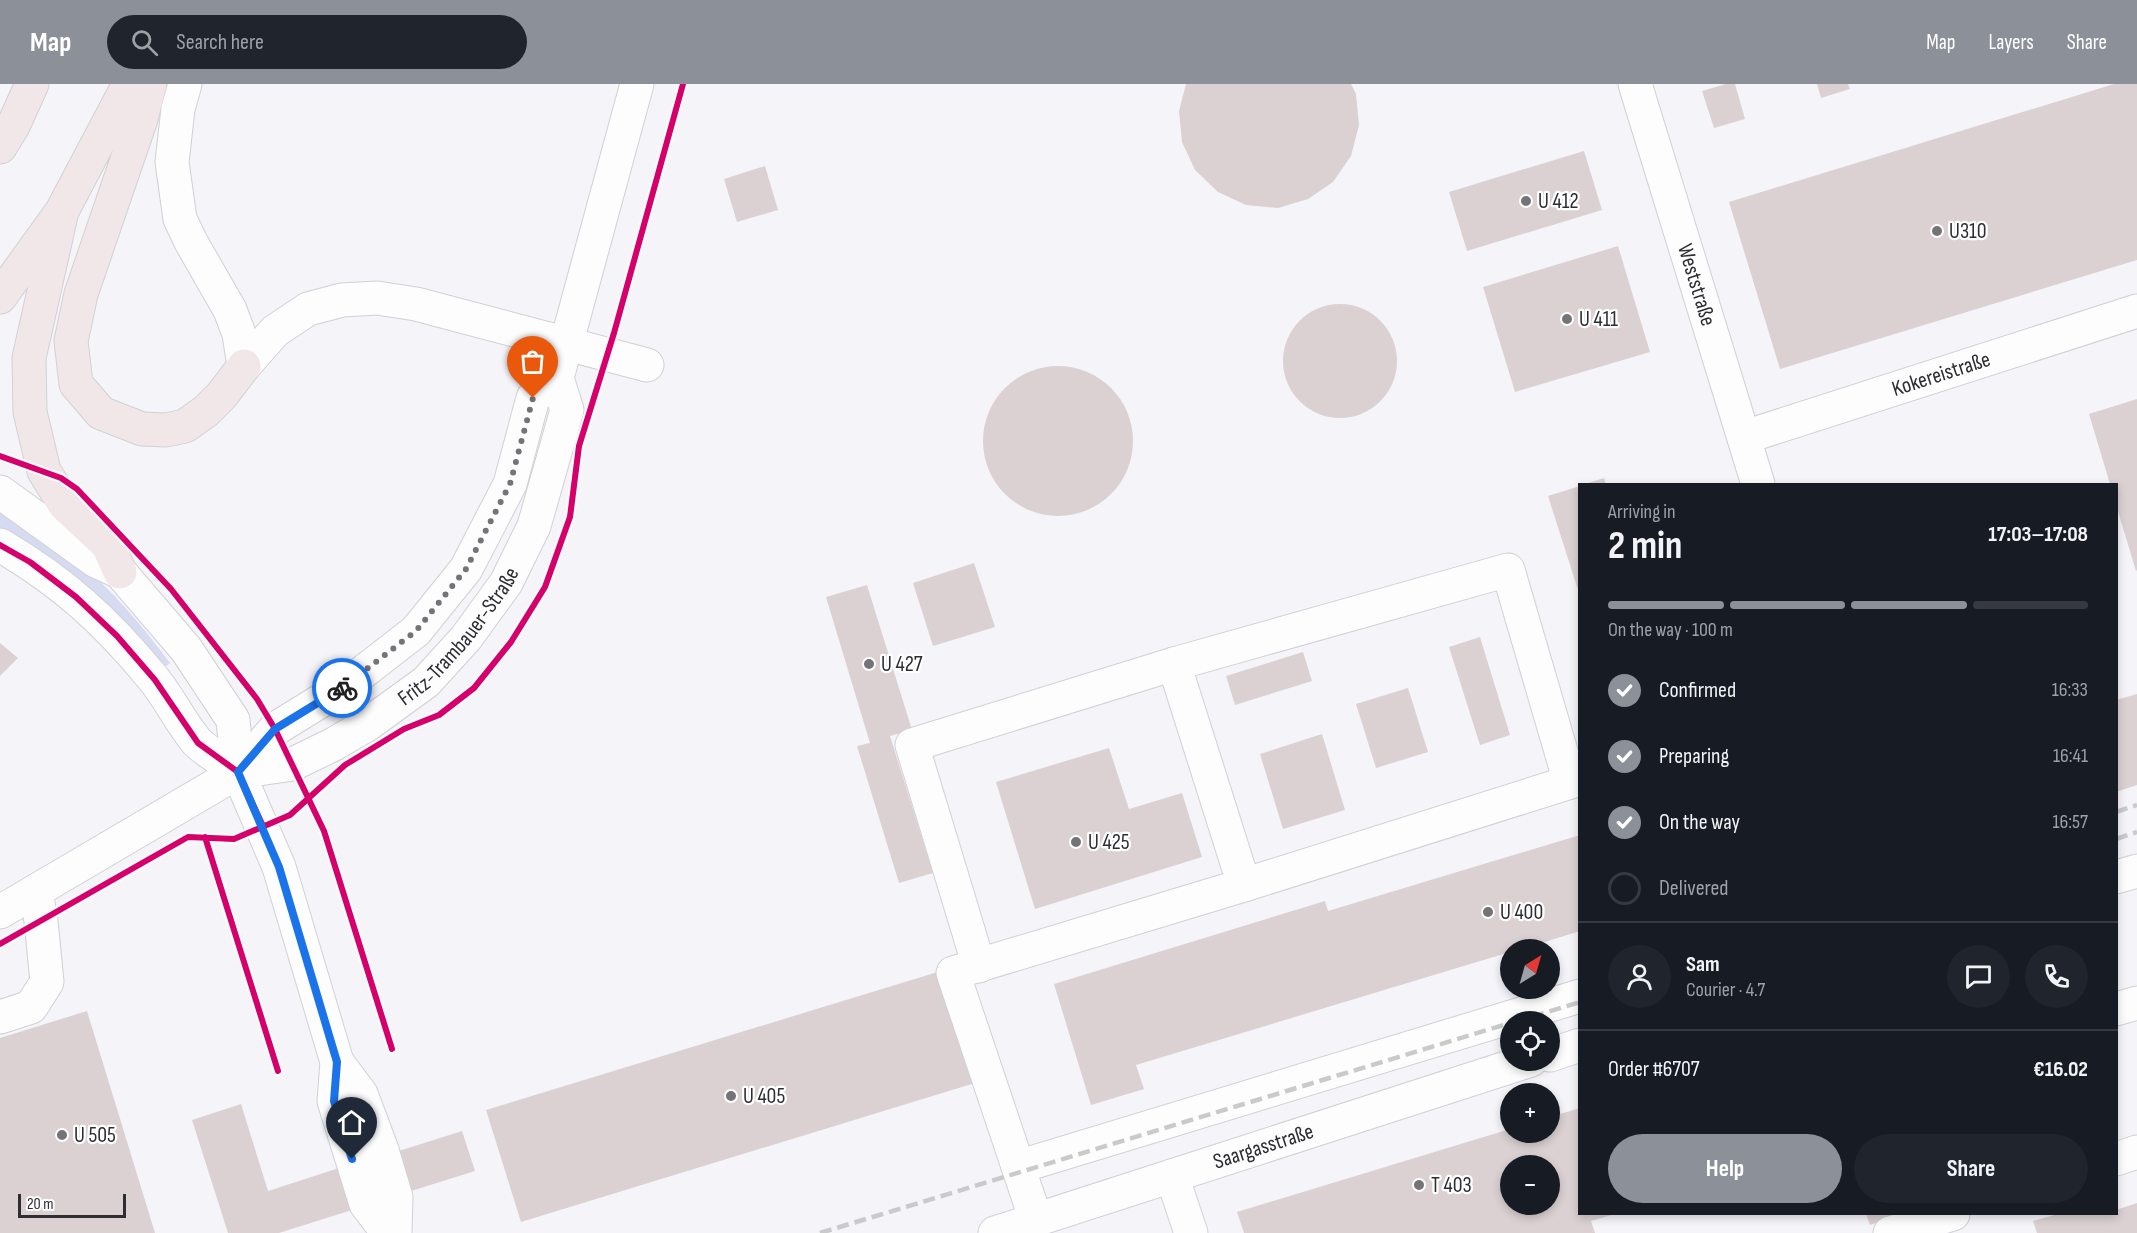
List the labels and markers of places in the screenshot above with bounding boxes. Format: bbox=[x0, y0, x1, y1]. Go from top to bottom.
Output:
place label: U 412 bbox=[1538, 188, 1579, 215]
marker: U 412 bbox=[1519, 194, 1533, 208]
place label: U310 bbox=[1949, 218, 1987, 245]
marker: U310 bbox=[1930, 224, 1944, 238]
place label: U 411 bbox=[1579, 306, 1618, 333]
marker: U 411 bbox=[1560, 312, 1574, 326]
pin bbox=[507, 336, 558, 398]
place label: U 427 bbox=[881, 651, 923, 678]
marker: U 427 bbox=[862, 657, 876, 671]
place label: U 425 bbox=[1088, 829, 1130, 856]
marker: U 425 bbox=[1069, 835, 1083, 849]
place label: U 400 bbox=[1500, 899, 1543, 926]
marker: U 400 bbox=[1481, 905, 1495, 919]
place label: U 405 bbox=[743, 1083, 785, 1110]
marker: U 405 bbox=[724, 1089, 738, 1103]
pin bbox=[326, 1097, 377, 1159]
place label: U 505 bbox=[74, 1122, 116, 1149]
marker: U 505 bbox=[55, 1128, 69, 1142]
place label: T 403 bbox=[1431, 1172, 1472, 1199]
marker: T 403 bbox=[1412, 1178, 1426, 1192]

